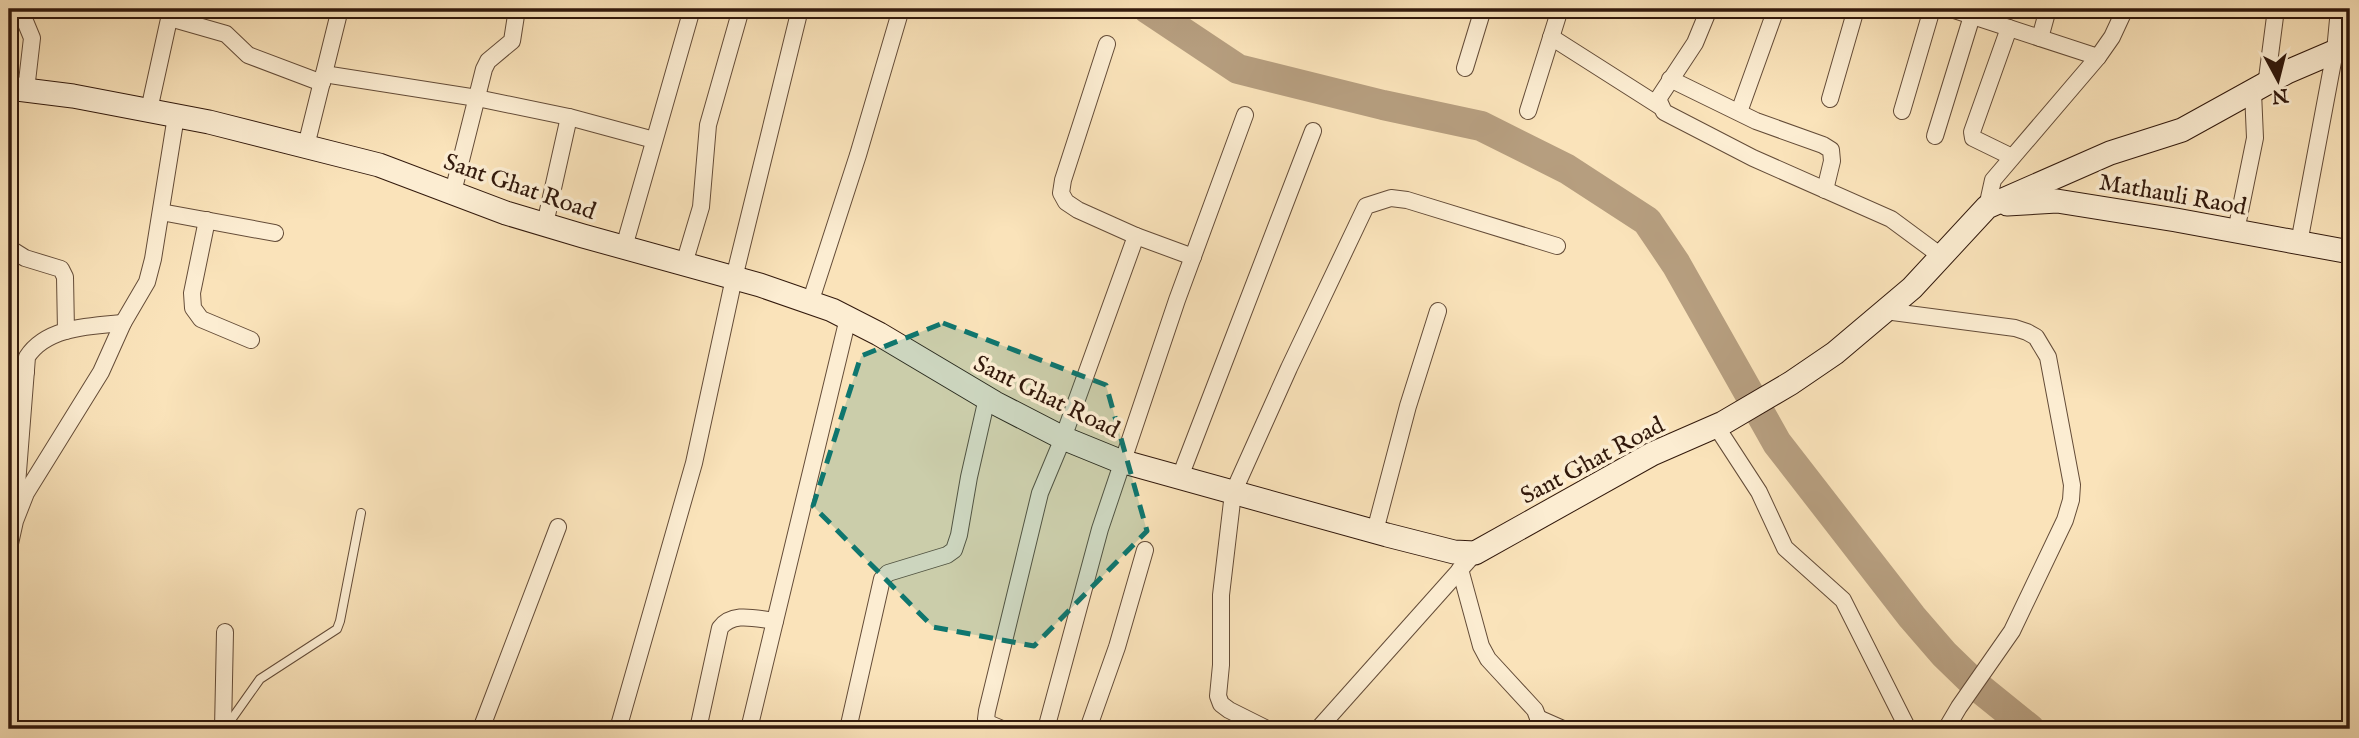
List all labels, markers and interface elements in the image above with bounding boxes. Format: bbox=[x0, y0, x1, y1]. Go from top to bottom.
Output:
north arrow bbox=[2244, 46, 2314, 116]
text: N bbox=[2270, 82, 2290, 108]
street label: Sant Ghat Road bbox=[439, 147, 600, 228]
street label: Mathauli Raod bbox=[2097, 167, 2249, 224]
street label: Sant Ghat Road bbox=[968, 349, 1125, 446]
street label: Sant Ghat Road bbox=[1515, 410, 1670, 512]

